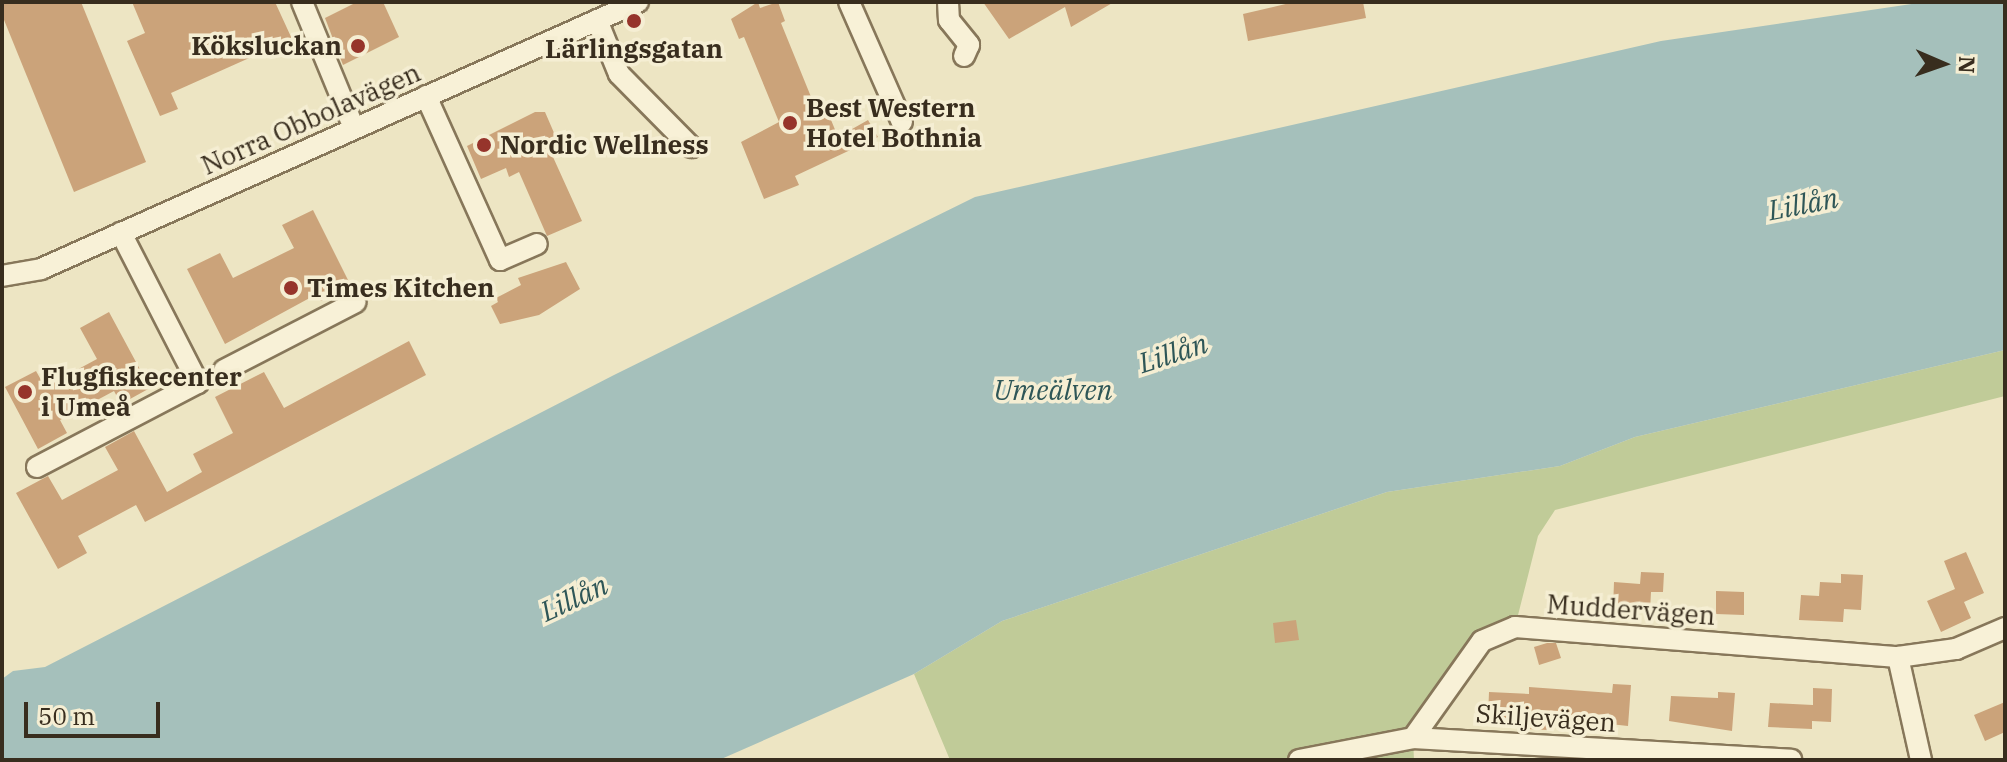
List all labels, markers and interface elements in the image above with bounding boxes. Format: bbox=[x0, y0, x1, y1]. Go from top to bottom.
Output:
marker: Lärlingsgatan bbox=[625, 12, 643, 30]
north arrow bbox=[1903, 24, 1983, 104]
place label: Köksluckan bbox=[191, 30, 342, 62]
place label: Lärlingsgatan bbox=[545, 33, 723, 65]
marker: Köksluckan bbox=[349, 37, 367, 55]
text: N bbox=[1953, 56, 1982, 74]
street label: Norra Obbolavägen bbox=[197, 57, 425, 181]
place label: Best Western Hotel Bothnia bbox=[806, 92, 982, 154]
marker: Best Western Hotel Bothnia bbox=[781, 114, 799, 132]
place label: Nordic Wellness bbox=[500, 129, 709, 161]
marker: Nordic Wellness bbox=[475, 136, 493, 154]
water label: Lillån bbox=[1765, 181, 1841, 227]
place label: Times Kitchen bbox=[307, 272, 494, 304]
marker: Times Kitchen bbox=[282, 279, 300, 297]
water label: Lillån bbox=[1134, 326, 1212, 380]
place label: Flugfiskecenter i Umeå bbox=[41, 361, 242, 422]
water label: Umeälven bbox=[994, 373, 1112, 407]
marker: Flugfiskecenter i Umeå bbox=[16, 383, 34, 401]
water label: Lillån bbox=[535, 568, 613, 628]
street label: Muddervägen bbox=[1546, 589, 1716, 631]
scale bar bbox=[28, 686, 164, 736]
street label: Skiljevägen bbox=[1475, 698, 1617, 738]
text: 50 m bbox=[38, 700, 95, 732]

